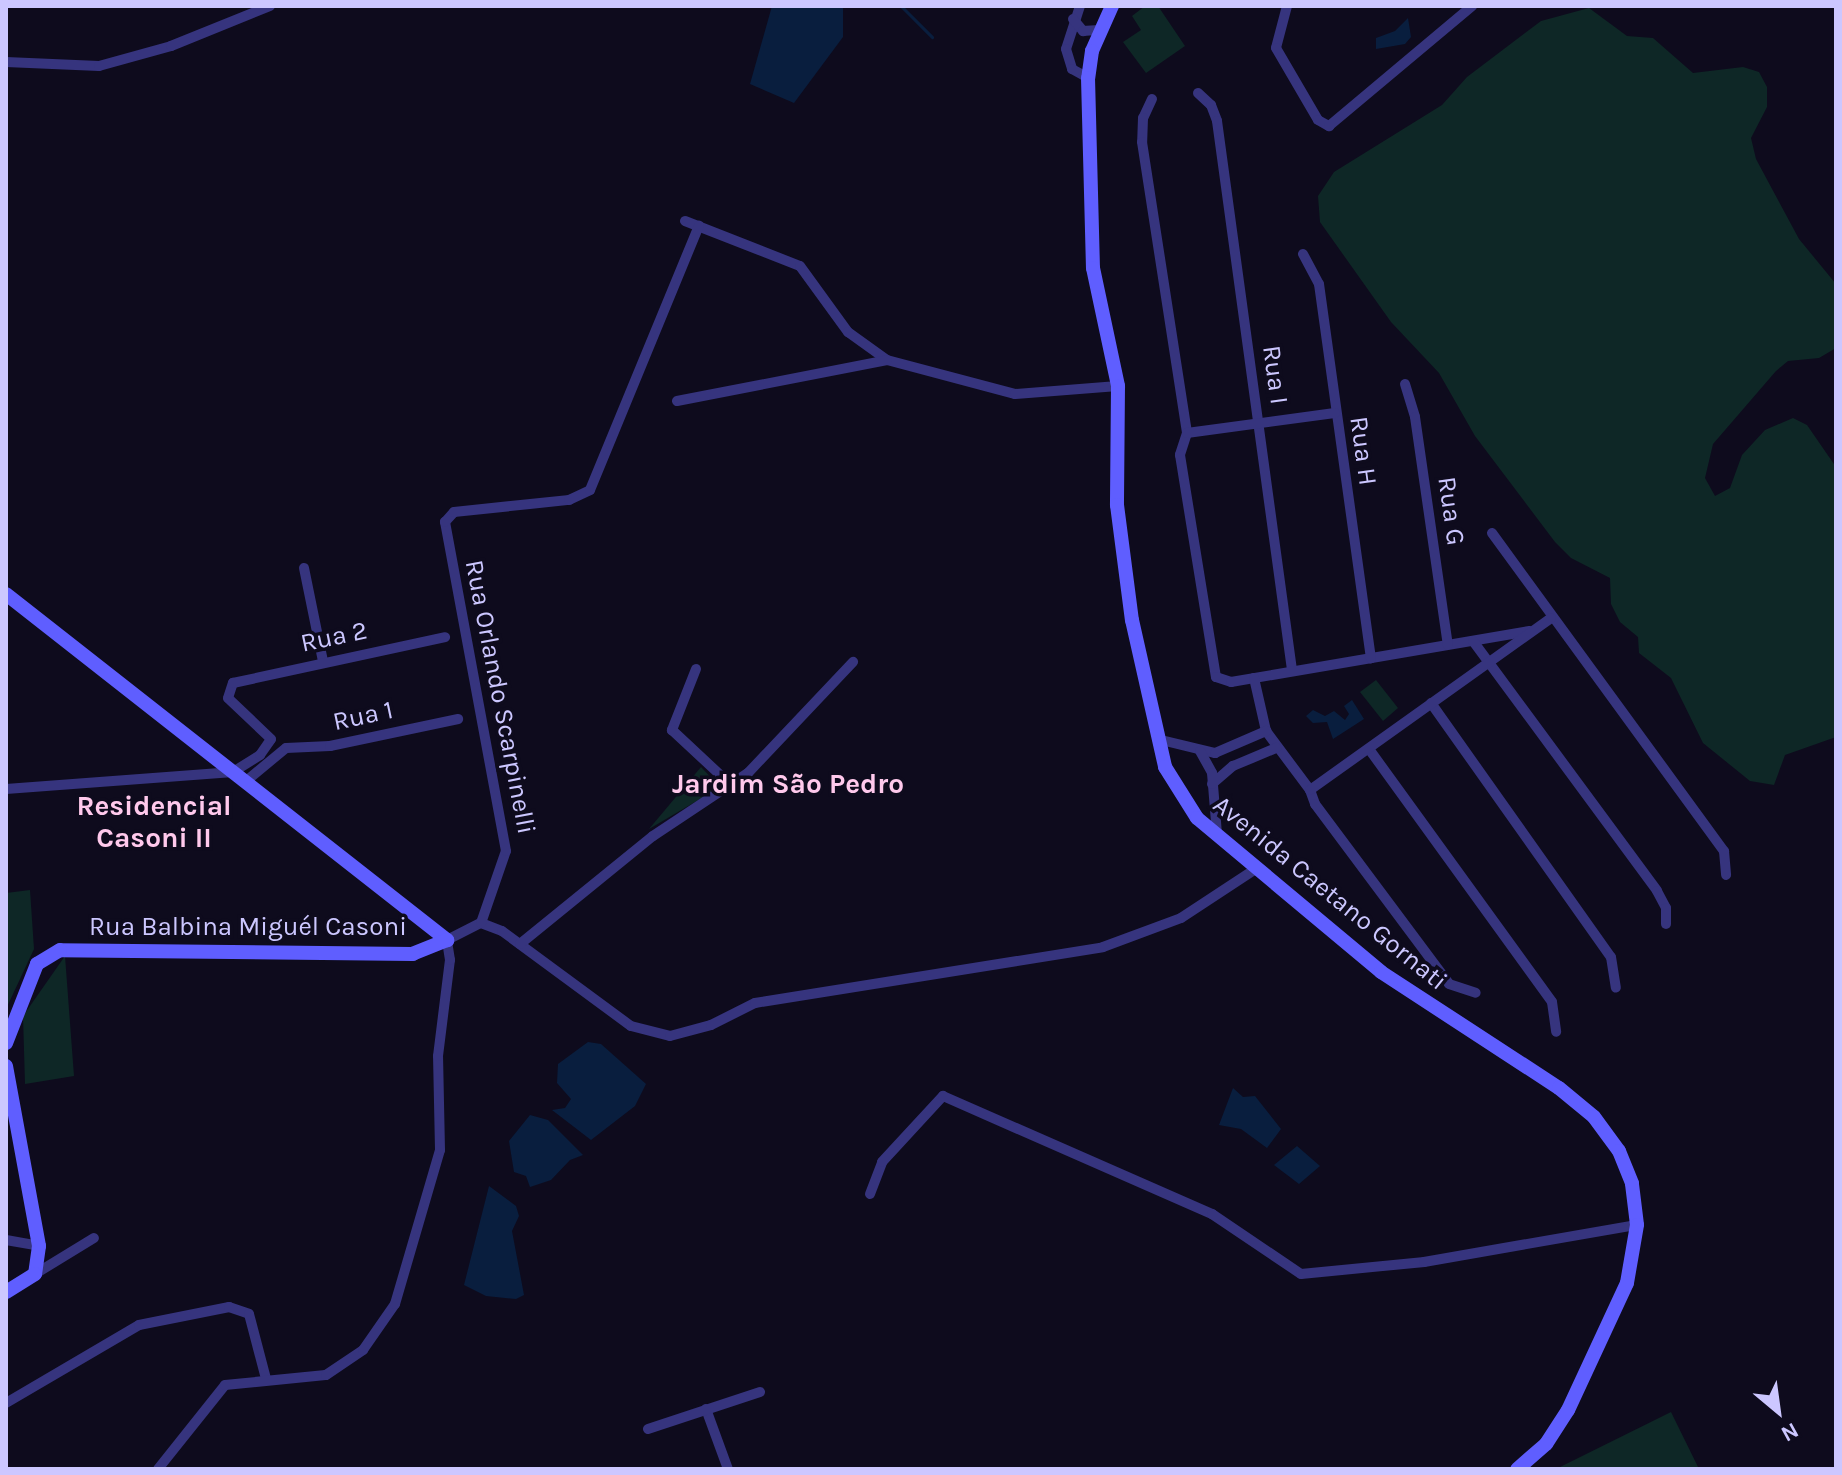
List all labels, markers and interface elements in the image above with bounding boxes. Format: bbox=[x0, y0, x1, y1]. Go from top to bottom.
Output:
street label: Rua I bbox=[1255, 343, 1295, 407]
street label: Rua H bbox=[1343, 414, 1383, 488]
street label: Rua G bbox=[1431, 475, 1471, 547]
street label: Rua Orlando Scarpinelli bbox=[458, 557, 542, 837]
street label: Rua 2 bbox=[298, 615, 370, 659]
street label: Rua 1 bbox=[330, 694, 396, 738]
district label: Jardim São Pedro bbox=[672, 767, 904, 801]
district label: Residencial Casoni II bbox=[76, 789, 232, 855]
street label: Avenida Caetano Gornati bbox=[1207, 789, 1453, 997]
street label: Rua Balbina Miguél Casoni bbox=[89, 911, 407, 943]
north arrow bbox=[1738, 1371, 1818, 1451]
text: N bbox=[1776, 1417, 1803, 1447]

